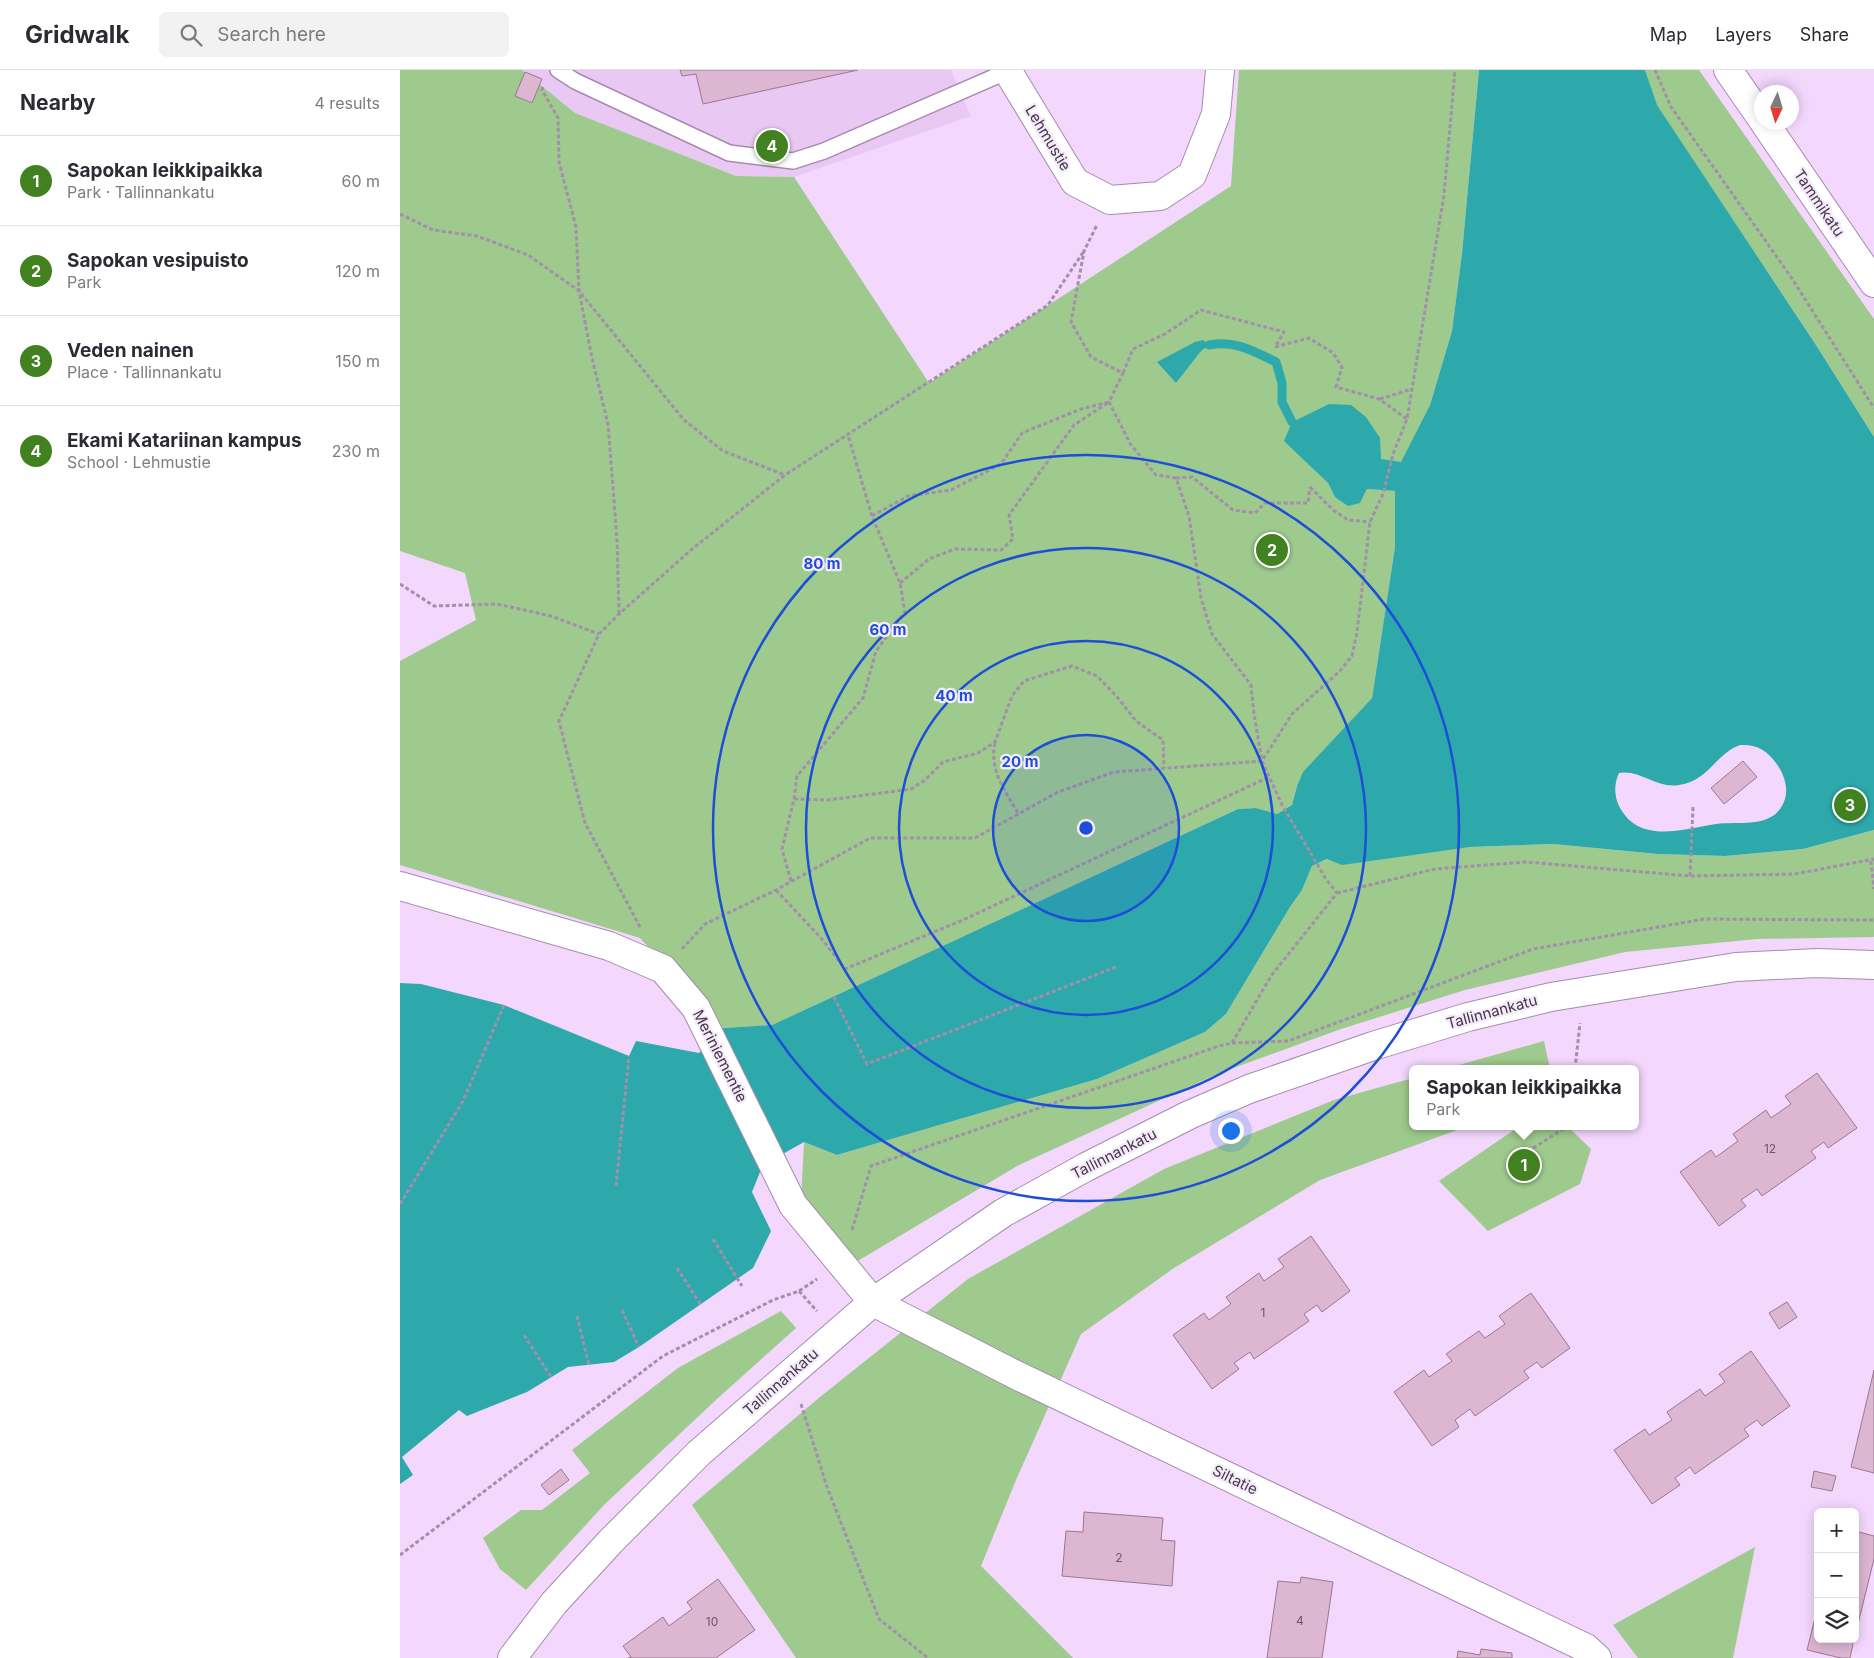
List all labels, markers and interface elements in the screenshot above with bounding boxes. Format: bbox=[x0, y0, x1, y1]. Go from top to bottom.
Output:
search box bbox=[159, 12, 509, 57]
text: Gridwalk bbox=[25, 20, 129, 49]
icon: search bbox=[177, 21, 205, 49]
text: Search here bbox=[217, 23, 326, 46]
text: Map bbox=[1650, 24, 1687, 45]
text: Layers bbox=[1715, 24, 1772, 45]
text: Share bbox=[1800, 24, 1849, 45]
north arrow bbox=[1754, 85, 1799, 130]
text: Nearby bbox=[20, 90, 95, 115]
text: 4 results bbox=[315, 93, 380, 113]
street label: Lehmustie bbox=[1021, 101, 1075, 174]
pin: 4 bbox=[756, 127, 788, 165]
text: Sapokan leikkipaikka bbox=[67, 159, 263, 182]
street label: Tammikatu bbox=[1790, 165, 1849, 240]
text: 1 bbox=[33, 171, 39, 191]
text: 60 m bbox=[341, 171, 380, 191]
text: Park · Tallinnankatu bbox=[67, 182, 214, 202]
text: Sapokan vesipuisto bbox=[67, 249, 249, 272]
text: 2 bbox=[31, 261, 41, 281]
text: 120 m bbox=[335, 261, 380, 281]
text: Park bbox=[67, 272, 101, 292]
text: Veden nainen bbox=[67, 339, 194, 362]
text: 3 bbox=[31, 351, 41, 371]
text: 150 m bbox=[335, 351, 380, 371]
text: Place · Tallinnankatu bbox=[67, 362, 222, 382]
text: Ekami Katariinan kampus bbox=[67, 429, 302, 452]
text: 4 bbox=[31, 441, 41, 461]
text: 230 m bbox=[332, 441, 380, 461]
text: School · Lehmustie bbox=[67, 452, 211, 472]
pin: 2 bbox=[1256, 531, 1288, 569]
text: 80 m bbox=[803, 554, 841, 573]
text: 60 m bbox=[869, 620, 907, 639]
text: 40 m bbox=[935, 686, 973, 705]
text: 20 m bbox=[1002, 752, 1038, 771]
pin: 3 bbox=[1834, 786, 1866, 824]
centre of rings bbox=[1077, 819, 1095, 837]
street label: Tallinnankatu bbox=[1444, 990, 1539, 1033]
street label: Meriniementie bbox=[689, 1006, 752, 1105]
popup bbox=[1409, 1065, 1639, 1130]
text: Sapokan leikkipaikka bbox=[1426, 1076, 1622, 1099]
text: Park bbox=[1426, 1099, 1460, 1119]
your location bbox=[1218, 1118, 1244, 1144]
street label: Tallinnankatu bbox=[1068, 1124, 1160, 1183]
house number: 12 bbox=[1764, 1141, 1776, 1156]
pin: 1 bbox=[1508, 1146, 1540, 1184]
house number: 1 bbox=[1261, 1305, 1265, 1320]
street label: Tallinnankatu bbox=[739, 1344, 822, 1419]
street label: Siltatie bbox=[1210, 1461, 1261, 1499]
map controls bbox=[1814, 1508, 1859, 1643]
button: + bbox=[1814, 1508, 1859, 1553]
house number: 2 bbox=[1115, 1550, 1123, 1565]
button: − bbox=[1814, 1553, 1859, 1598]
button: layers bbox=[1814, 1598, 1859, 1643]
house number: 4 bbox=[1296, 1613, 1304, 1628]
house number: 10 bbox=[706, 1614, 718, 1629]

